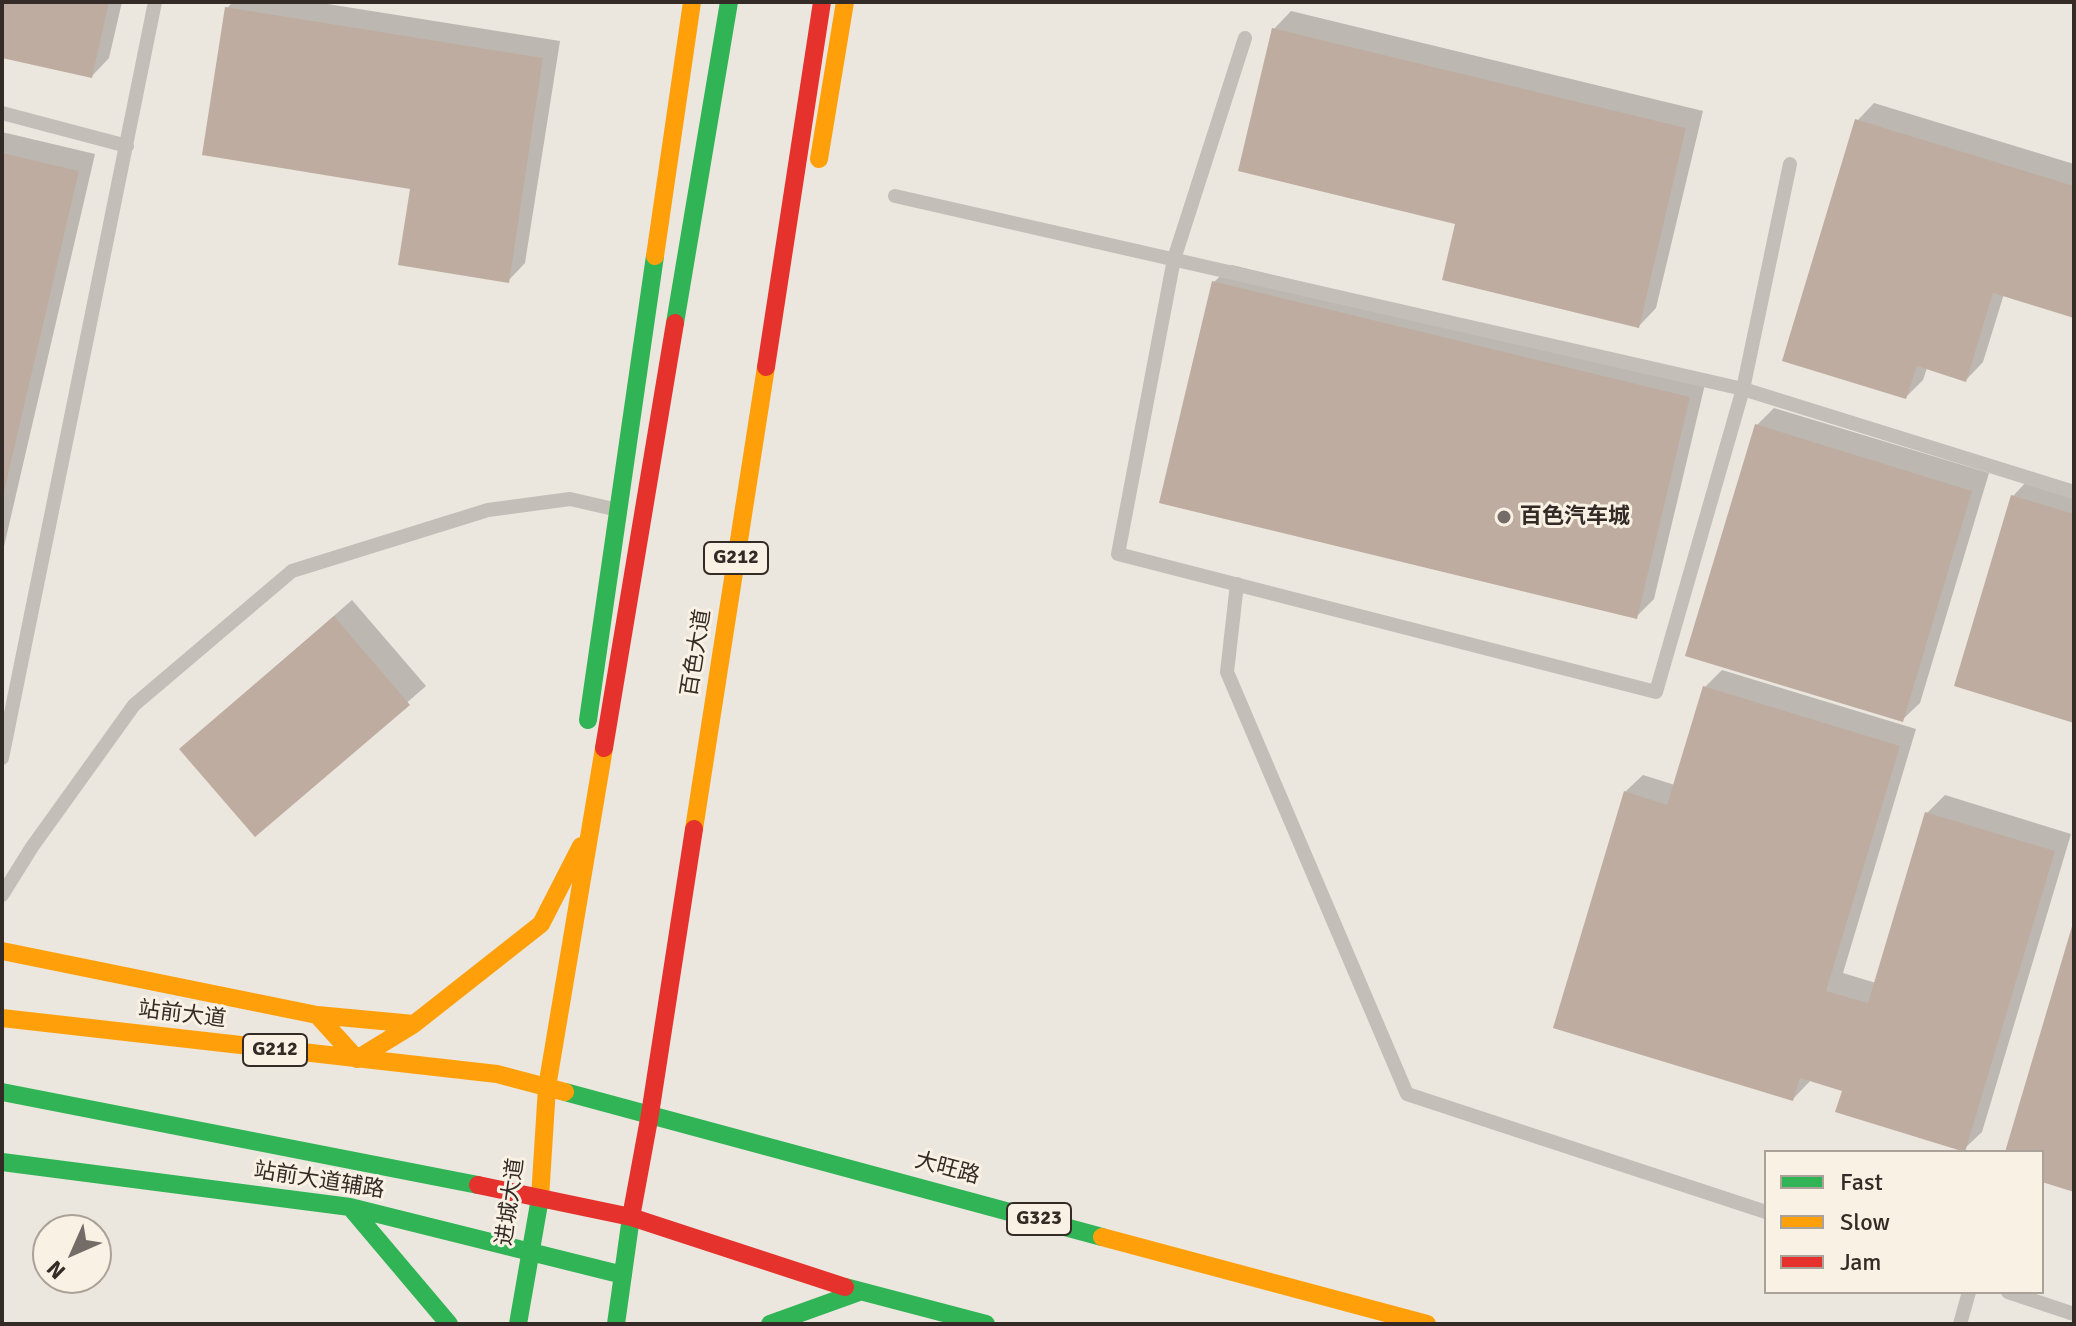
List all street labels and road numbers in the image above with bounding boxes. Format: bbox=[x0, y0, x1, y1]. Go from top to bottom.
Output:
road number: G212 bbox=[704, 542, 768, 574]
street label: 百色大道 bbox=[677, 607, 717, 699]
street label: 站前大道 bbox=[137, 997, 227, 1033]
road number: G212 bbox=[243, 1034, 307, 1066]
street label: 大旺路 bbox=[912, 1148, 982, 1190]
street label: 进城大道 bbox=[492, 1157, 530, 1247]
street label: 站前大道辅路 bbox=[252, 1158, 386, 1204]
road number: G323 bbox=[1007, 1203, 1071, 1235]

